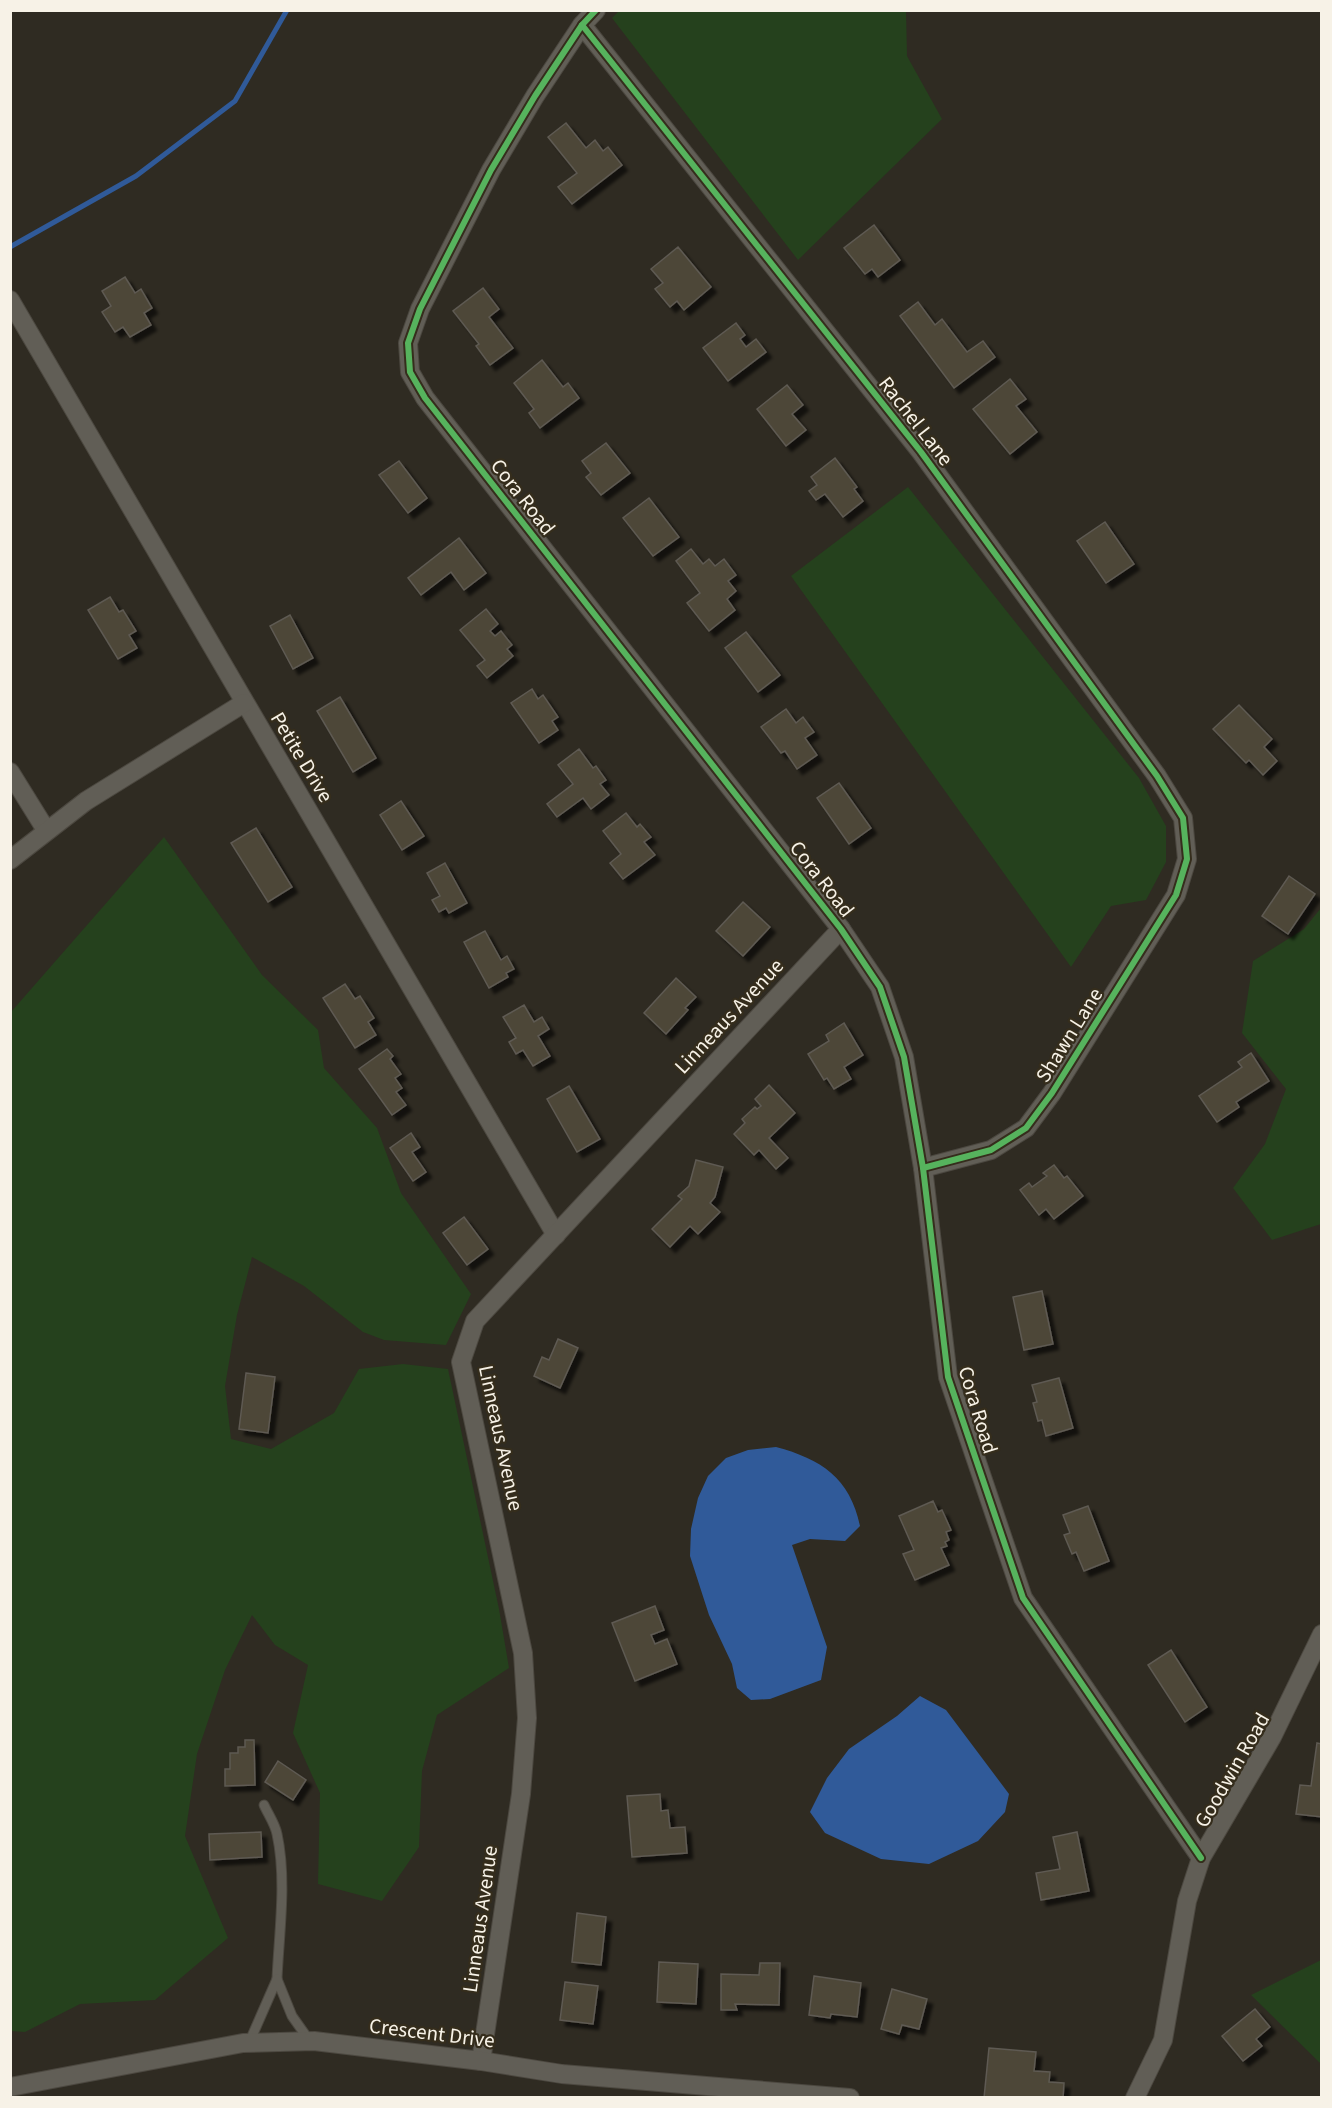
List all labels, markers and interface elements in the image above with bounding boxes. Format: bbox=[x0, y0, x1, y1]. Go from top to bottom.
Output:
street label: Rachel Lane bbox=[872, 370, 960, 472]
street label: Cora Road bbox=[483, 452, 563, 542]
street label: Petite Drive bbox=[263, 706, 341, 808]
street label: Cora Road bbox=[782, 834, 862, 924]
street label: Linneaus Avenue bbox=[667, 952, 791, 1080]
street label: Shawn Lane bbox=[1028, 982, 1110, 1088]
street label: Linneaus Avenue bbox=[471, 1362, 531, 1514]
street label: Cora Road bbox=[950, 1363, 1006, 1457]
street label: Goodwin Road bbox=[1187, 1707, 1277, 1833]
street label: Linneaus Avenue bbox=[455, 1844, 505, 1994]
street label: Crescent Drive bbox=[368, 2010, 496, 2056]

